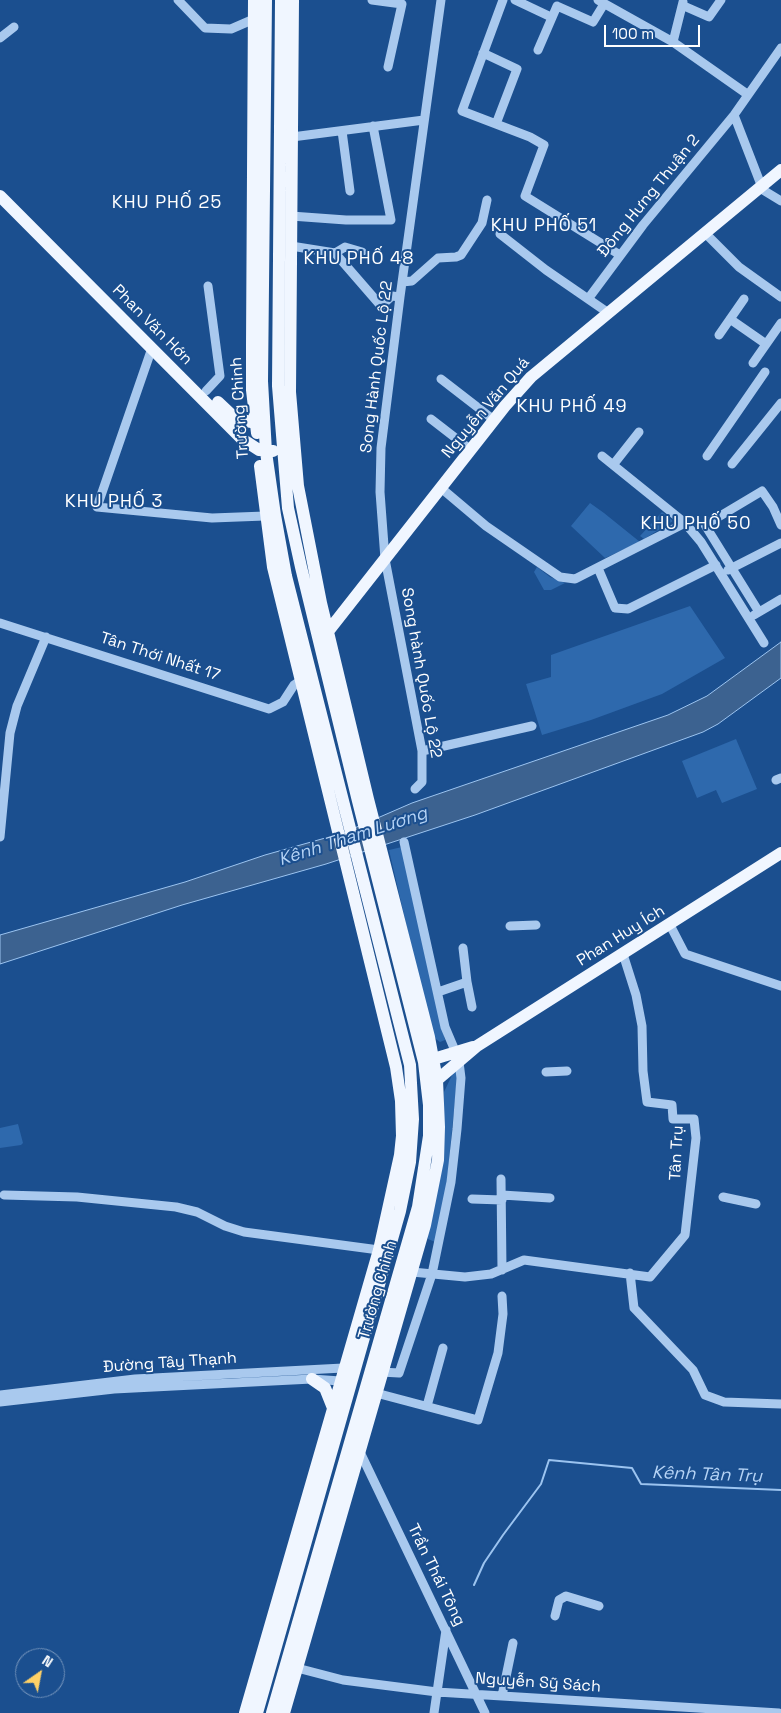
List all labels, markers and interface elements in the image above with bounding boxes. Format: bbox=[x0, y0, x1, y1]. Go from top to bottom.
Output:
scale bar bbox=[606, 15, 702, 47]
text: 100 m bbox=[612, 24, 654, 43]
street label: Đông Hưng Thuận 2 bbox=[594, 131, 704, 261]
district label: KHU PHỐ 25 bbox=[111, 192, 223, 214]
district label: KHU PHỐ 51 bbox=[489, 215, 599, 237]
district label: KHU PHỐ 48 bbox=[302, 248, 416, 270]
street label: Song Hành Quốc Lộ 22 bbox=[357, 280, 397, 454]
street label: Phan Văn Hớn bbox=[108, 281, 196, 369]
street label: Nguyễn Văn Quá bbox=[438, 354, 534, 462]
street label: Trường Chinh bbox=[227, 356, 253, 460]
district label: KHU PHỐ 49 bbox=[515, 396, 629, 418]
district label: KHU PHỐ 3 bbox=[64, 491, 164, 513]
district label: KHU PHỐ 50 bbox=[639, 513, 753, 535]
street label: Song hành Quốc Lộ 22 bbox=[397, 586, 445, 760]
street label: Tân Thới Nhất 17 bbox=[98, 629, 222, 685]
water label: Kênh Tham Lương bbox=[276, 803, 430, 871]
street label: Phan Huy Ích bbox=[574, 901, 668, 971]
street label: Tân Trụ bbox=[666, 1125, 688, 1181]
street label: Trường Chinh bbox=[355, 1238, 401, 1342]
street label: Đường Tây Thạnh bbox=[102, 1349, 238, 1377]
water label: Kênh Tân Trụ bbox=[652, 1462, 762, 1488]
street label: Trần Thái Tông bbox=[403, 1521, 469, 1629]
north arrow bbox=[15, 1648, 65, 1698]
text: N bbox=[39, 1651, 56, 1671]
street label: Nguyễn Sỹ Sách bbox=[475, 1669, 601, 1697]

